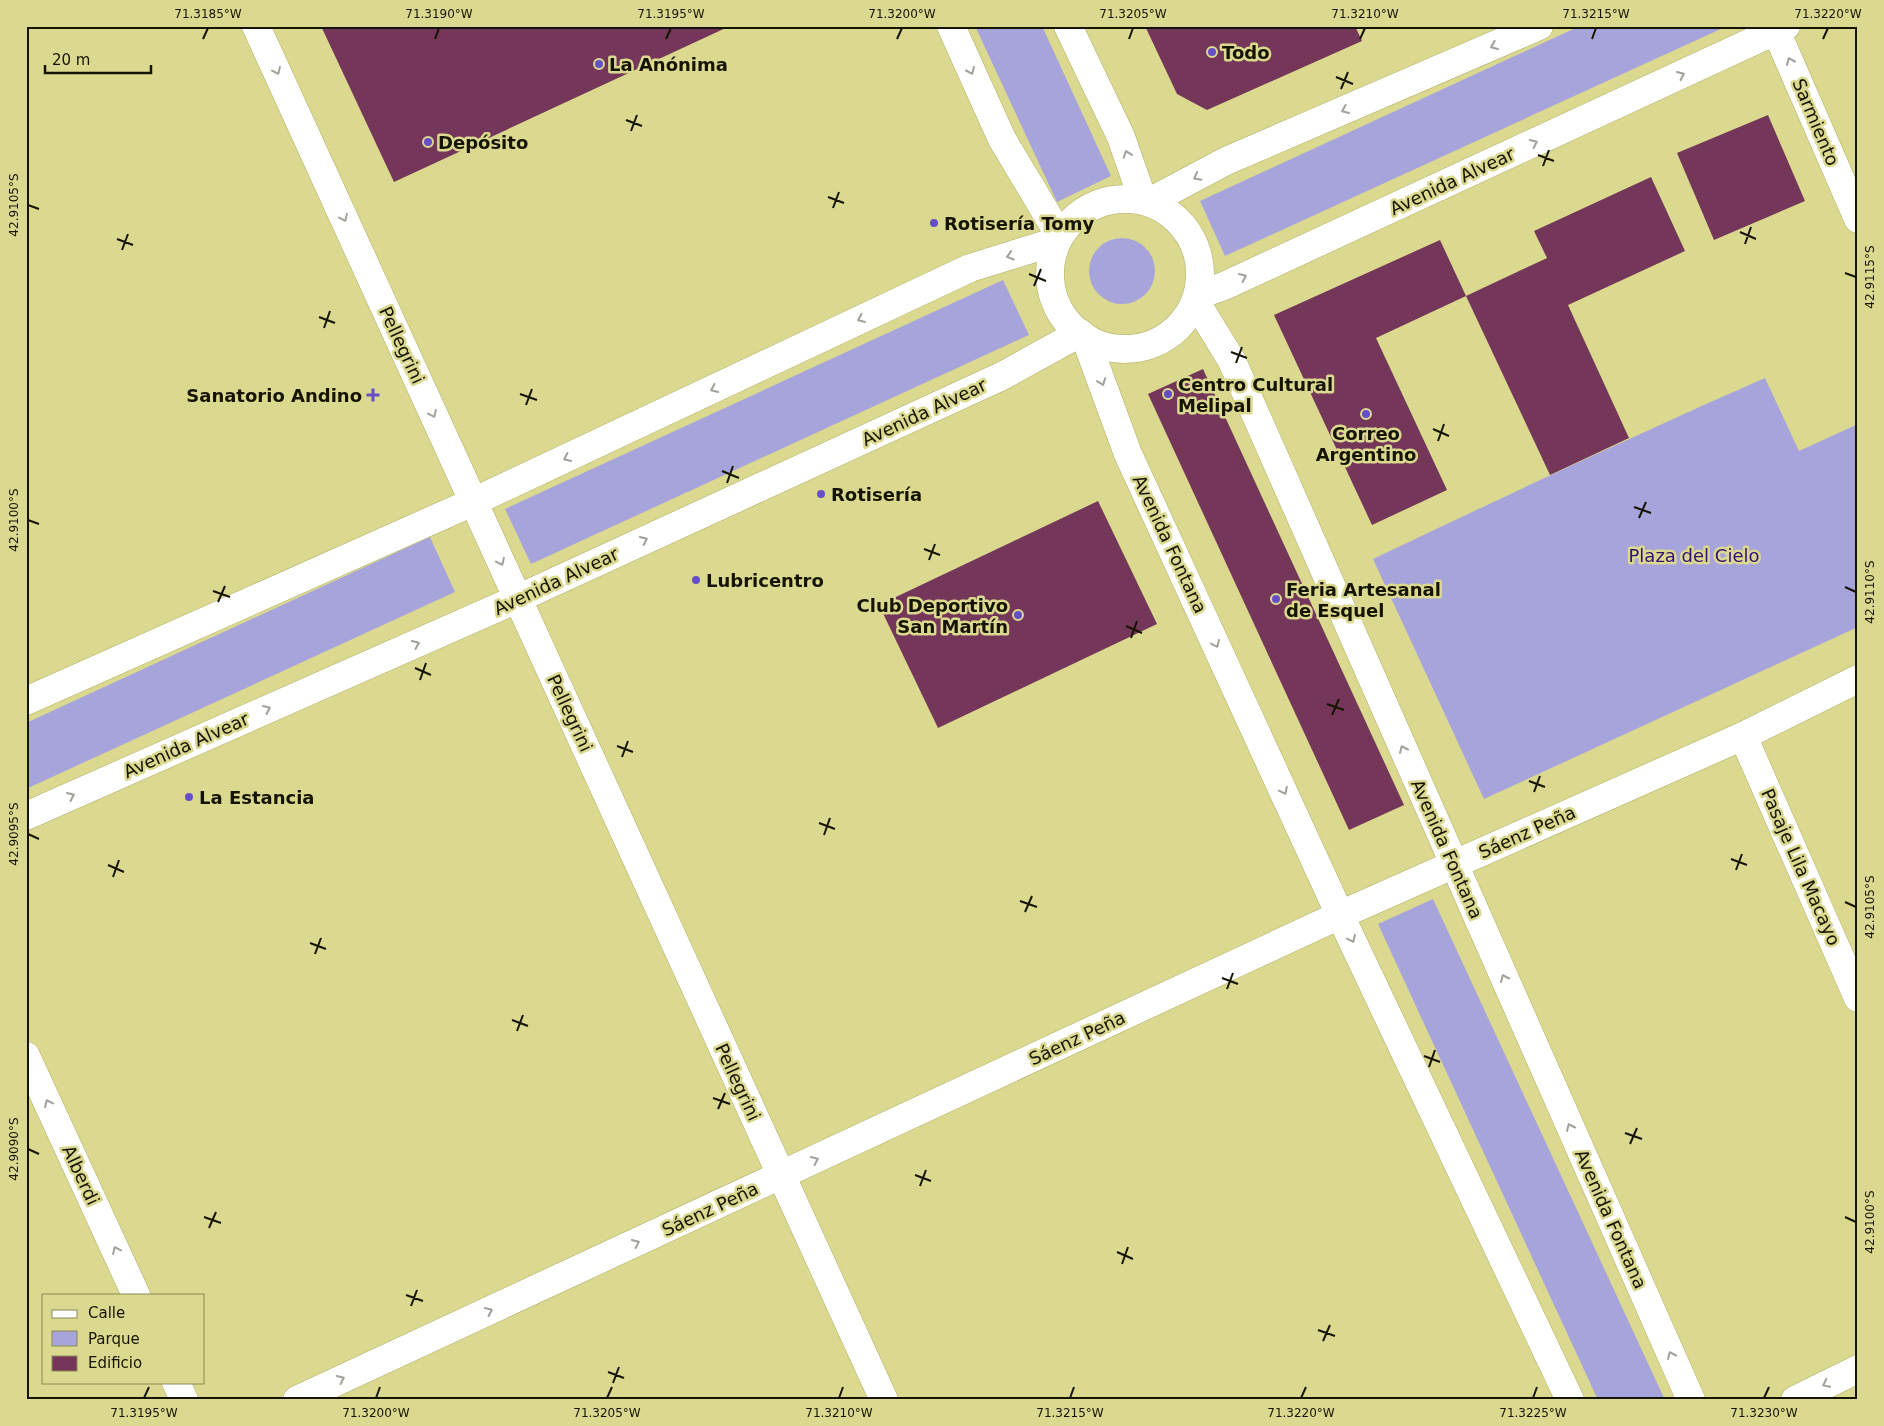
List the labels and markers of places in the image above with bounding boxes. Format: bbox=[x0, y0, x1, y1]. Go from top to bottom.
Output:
place label: Todo bbox=[1222, 42, 1270, 63]
marker: Todo bbox=[1206, 46, 1218, 58]
place label: La Anónima bbox=[609, 54, 728, 75]
marker: La Anónima bbox=[593, 58, 605, 70]
place label: Depósito bbox=[438, 132, 528, 153]
marker: Depósito bbox=[422, 136, 434, 148]
place label: Rotisería Tomy bbox=[944, 213, 1094, 234]
marker: Rotisería Tomy bbox=[928, 217, 940, 229]
place label: Centro Cultural Melipal bbox=[1178, 374, 1333, 416]
place label: Sanatorio Andino bbox=[186, 385, 362, 406]
marker: Sanatorio Andino bbox=[366, 388, 380, 402]
marker: Centro Cultural Melipal bbox=[1162, 388, 1174, 400]
marker: Correo Argentino bbox=[1360, 408, 1372, 420]
place label: Correo Argentino bbox=[1316, 423, 1416, 465]
place label: Rotisería bbox=[831, 484, 922, 505]
marker: Rotisería bbox=[815, 488, 827, 500]
place label: Lubricentro bbox=[706, 570, 824, 591]
marker: Lubricentro bbox=[690, 574, 702, 586]
place label: Feria Artesanal de Esquel bbox=[1286, 579, 1441, 621]
marker: Feria Artesanal de Esquel bbox=[1270, 593, 1282, 605]
place label: Club Deportivo San Martín bbox=[857, 595, 1008, 637]
marker: Club Deportivo San Martín bbox=[1012, 609, 1024, 621]
place label: La Estancia bbox=[199, 787, 314, 808]
marker: La Estancia bbox=[183, 791, 195, 803]

